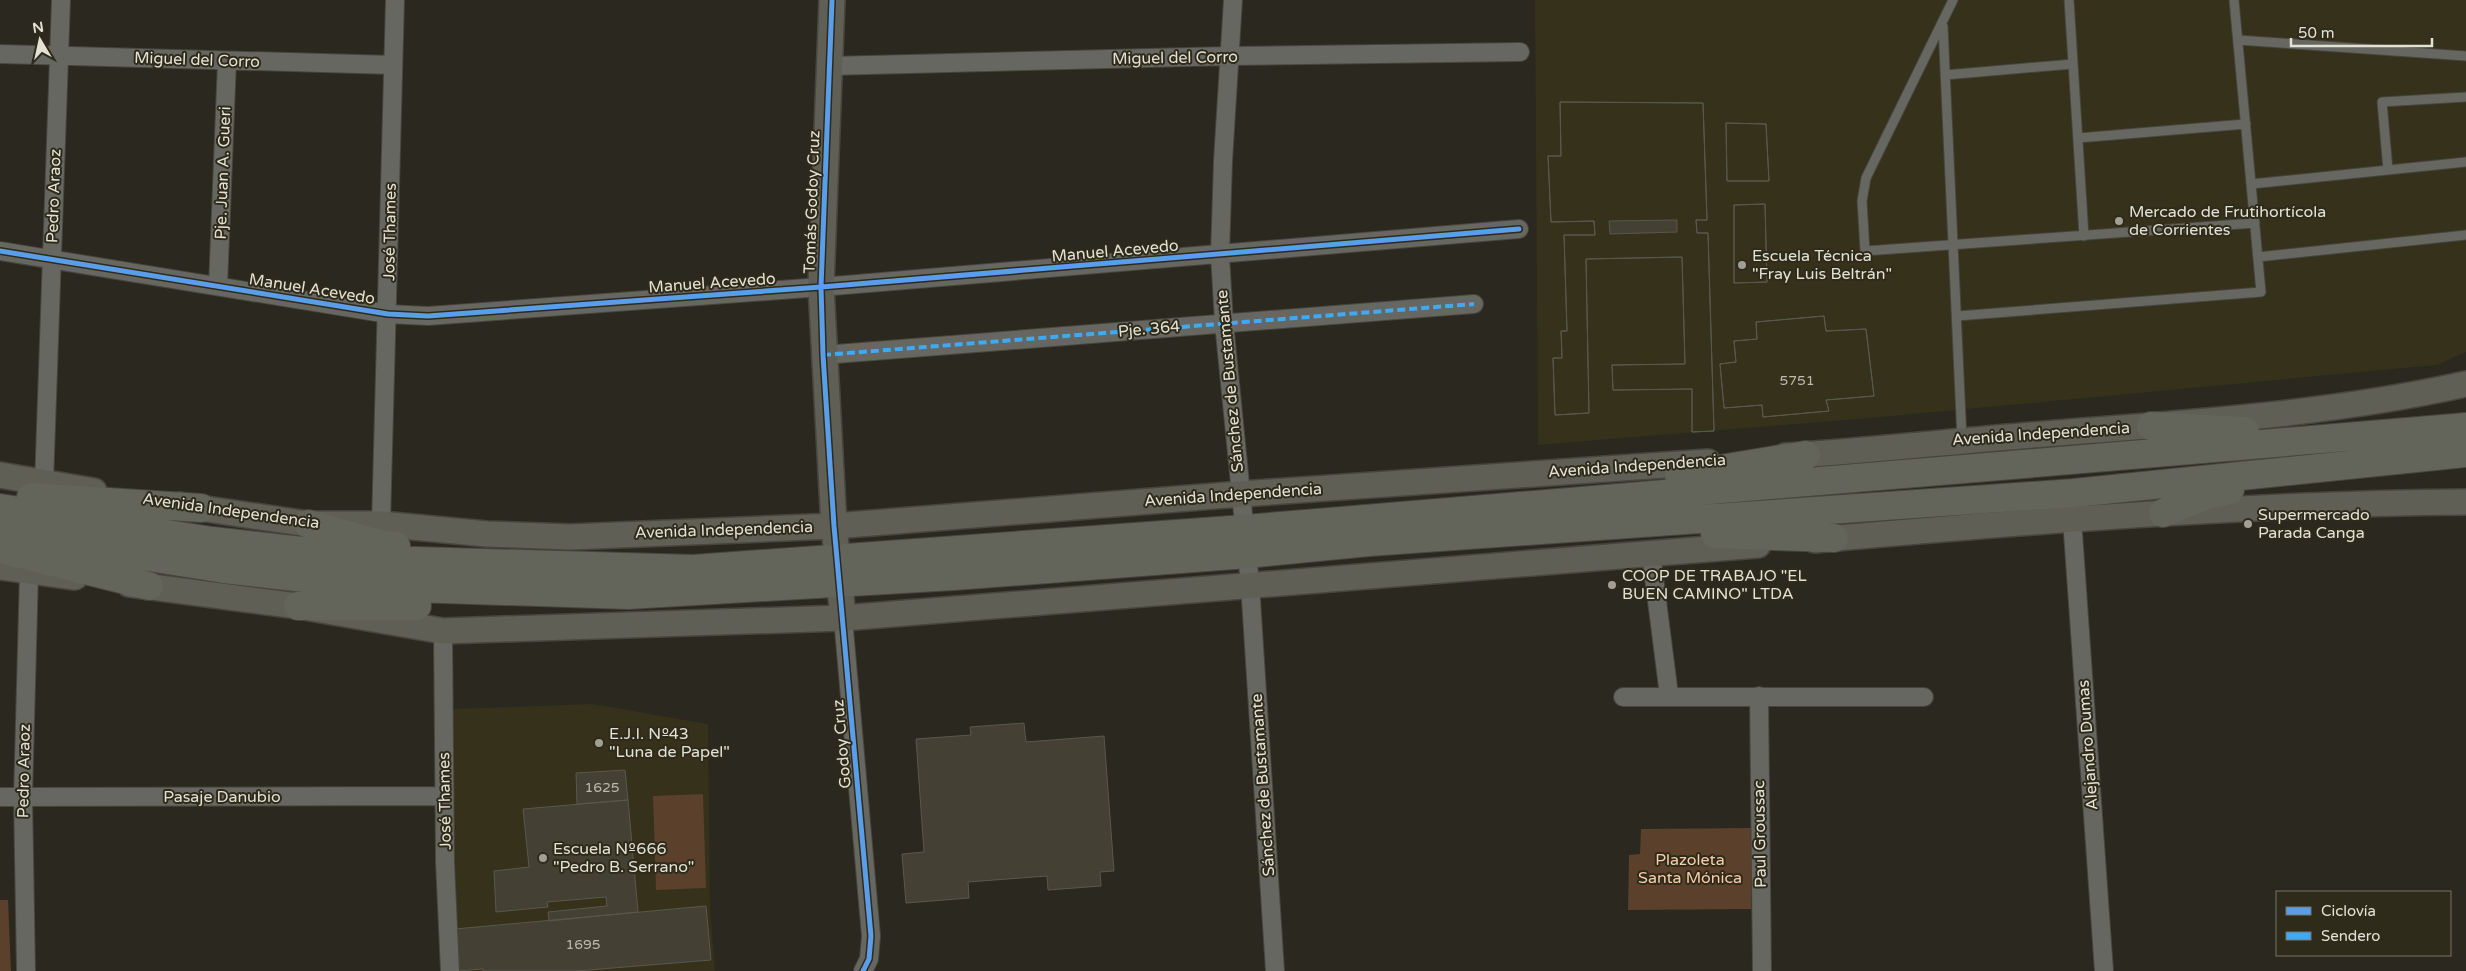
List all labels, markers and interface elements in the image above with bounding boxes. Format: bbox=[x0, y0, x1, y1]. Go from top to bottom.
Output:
north arrow bbox=[15, 15, 65, 65]
scale bar bbox=[2291, 15, 2432, 47]
text: N bbox=[31, 18, 45, 37]
text: 50 m bbox=[2298, 24, 2335, 42]
street label: Miguel del Corro bbox=[1112, 47, 1238, 69]
street label: Miguel del Corro bbox=[134, 48, 260, 72]
street label: Pje. Juan A. Gueri bbox=[211, 106, 235, 240]
street label: Tomás Godoy Cruz bbox=[800, 130, 824, 274]
street label: Pedro Araoz bbox=[42, 149, 66, 243]
street label: José Thames bbox=[379, 183, 401, 281]
place label: Mercado de Frutihortícola de Corrientes bbox=[2129, 202, 2326, 240]
marker: Mercado de Frutihortícola de Corrientes bbox=[2113, 215, 2125, 227]
street label: Manuel Acevedo bbox=[1051, 235, 1179, 267]
place label: Escuela Técnica "Fray Luis Beltrán" bbox=[1752, 246, 1892, 284]
marker: Escuela Técnica "Fray Luis Beltrán" bbox=[1736, 259, 1748, 271]
street label: Manuel Acevedo bbox=[247, 269, 377, 309]
street label: Manuel Acevedo bbox=[648, 269, 776, 297]
street label: Sánchez de Bustamante bbox=[1212, 289, 1248, 473]
street label: Pje. 364 bbox=[1117, 316, 1181, 342]
house number: 5751 bbox=[1779, 372, 1815, 389]
street label: Avenida Independencia bbox=[1951, 418, 2131, 450]
street label: Avenida Independencia bbox=[1547, 450, 1727, 482]
street label: Avenida Independencia bbox=[1143, 479, 1323, 511]
street label: Avenida Independencia bbox=[141, 489, 321, 533]
place label: Supermercado Parada Canga bbox=[2258, 505, 2370, 543]
street label: Avenida Independencia bbox=[635, 517, 813, 543]
marker: Supermercado Parada Canga bbox=[2242, 518, 2254, 530]
place label: COOP DE TRABAJO "EL BUEN CAMINO" LTDA bbox=[1622, 566, 1807, 604]
marker: COOP DE TRABAJO "EL BUEN CAMINO" LTDA bbox=[1606, 579, 1618, 591]
street label: Alejandro Dumas bbox=[2073, 679, 2103, 811]
street label: Sánchez de Bustamante bbox=[1247, 693, 1279, 877]
street label: Godoy Cruz bbox=[828, 699, 856, 789]
street label: Pedro Araoz bbox=[13, 724, 35, 818]
place label: E.J.I. Nº43 "Luna de Papel" bbox=[609, 724, 730, 762]
marker: E.J.I. Nº43 "Luna de Papel" bbox=[593, 737, 605, 749]
street label: José Thames bbox=[434, 752, 456, 850]
house number: 1625 bbox=[584, 779, 620, 796]
street label: Paul Groussac bbox=[1749, 780, 1771, 888]
street label: Pasaje Danubio bbox=[163, 787, 281, 807]
place label: Escuela Nº666 "Pedro B. Serrano" bbox=[553, 839, 694, 877]
park label: Plazoleta Santa Mónica bbox=[1638, 850, 1742, 888]
marker: Escuela Nº666 "Pedro B. Serrano" bbox=[537, 852, 549, 864]
legend bbox=[2276, 891, 2451, 956]
text: Ciclovía bbox=[2321, 902, 2376, 920]
text: Sendero bbox=[2321, 927, 2380, 945]
house number: 1695 bbox=[565, 936, 601, 953]

